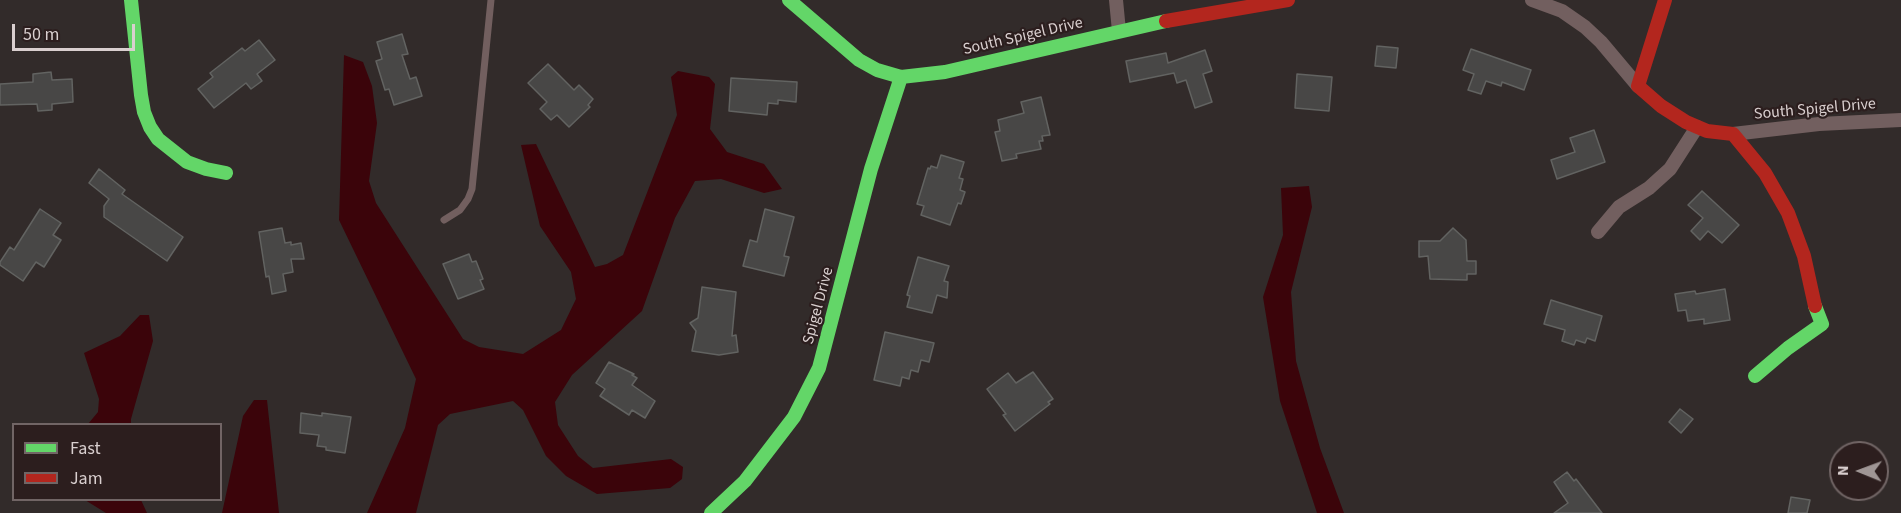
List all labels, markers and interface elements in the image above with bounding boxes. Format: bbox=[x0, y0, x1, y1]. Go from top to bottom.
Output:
scale bar bbox=[15, 12, 138, 50]
street label: South Spigel Drive bbox=[961, 14, 1085, 60]
text: 50 m bbox=[23, 22, 59, 47]
street label: South Spigel Drive bbox=[1753, 95, 1877, 125]
street label: Spigel Drive bbox=[799, 265, 839, 347]
legend bbox=[12, 423, 222, 501]
text: Fast bbox=[70, 436, 101, 461]
north arrow bbox=[1829, 441, 1889, 501]
text: N bbox=[1832, 465, 1854, 476]
text: Jam bbox=[70, 466, 103, 491]

